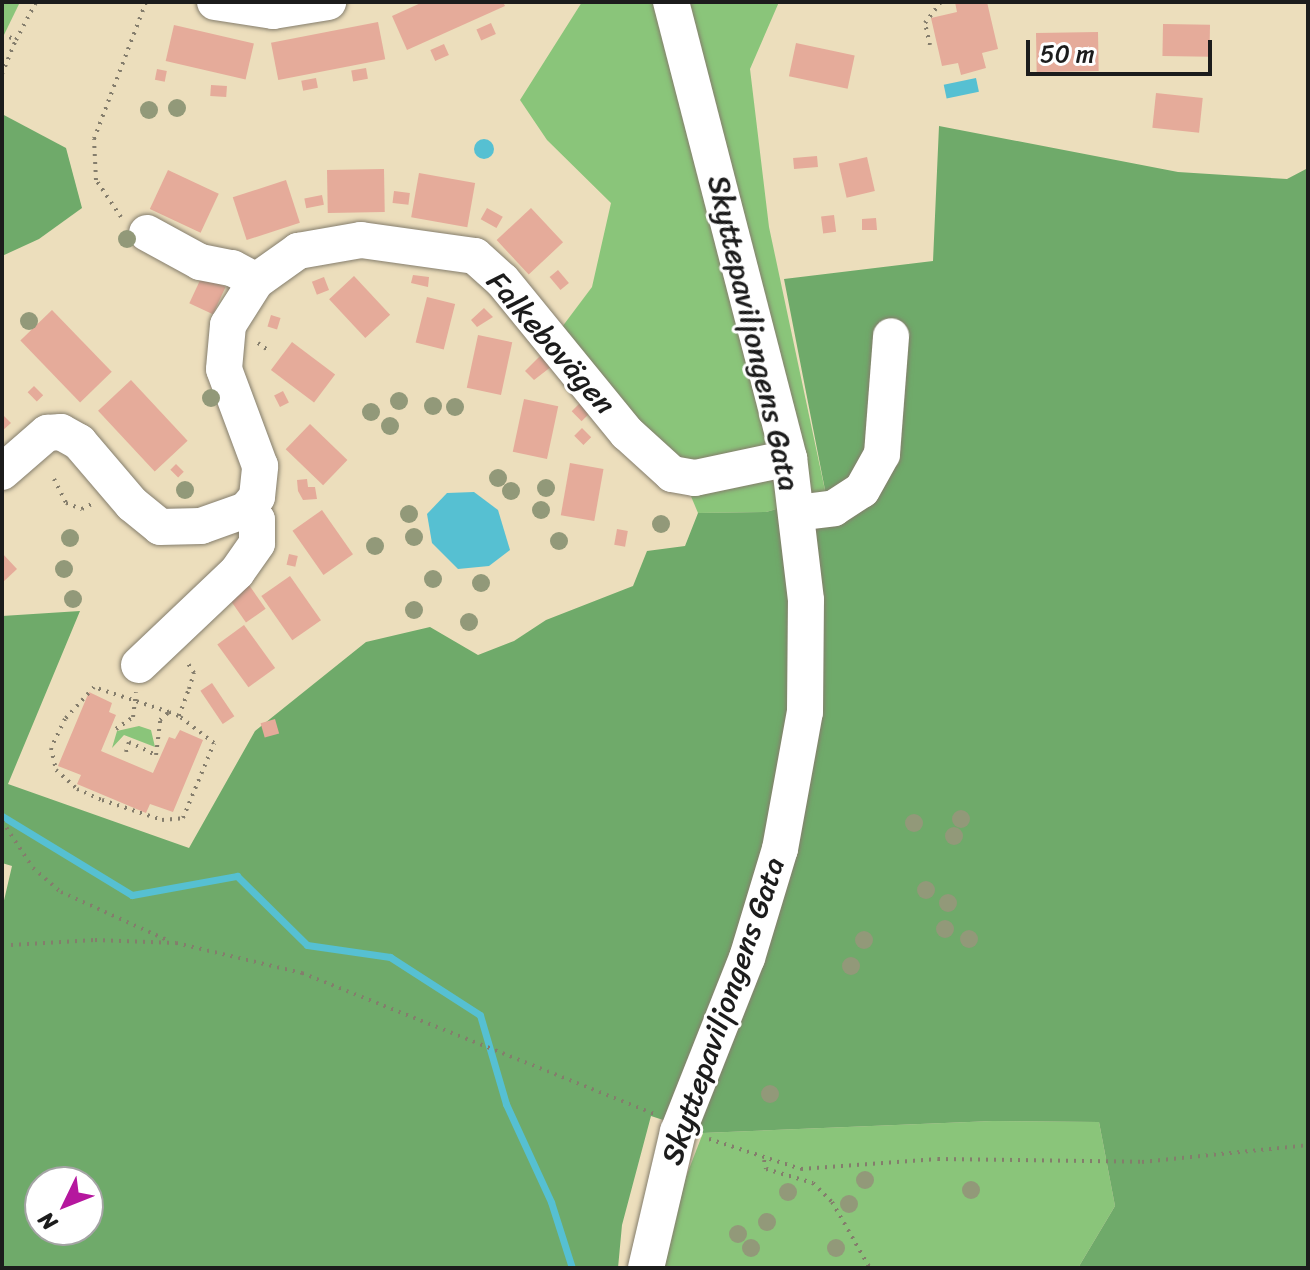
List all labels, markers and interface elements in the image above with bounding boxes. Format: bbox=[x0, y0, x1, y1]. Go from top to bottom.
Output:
scale bar bbox=[1030, 24, 1216, 74]
text: 50 m bbox=[1040, 33, 1095, 75]
street label: Skyttepaviljongens Gata bbox=[700, 172, 808, 494]
street label: Falkebovägen bbox=[479, 264, 623, 422]
street label: Skyttepaviljongens Gata bbox=[653, 853, 793, 1169]
north arrow bbox=[24, 1166, 104, 1246]
text: N bbox=[28, 1202, 67, 1240]

